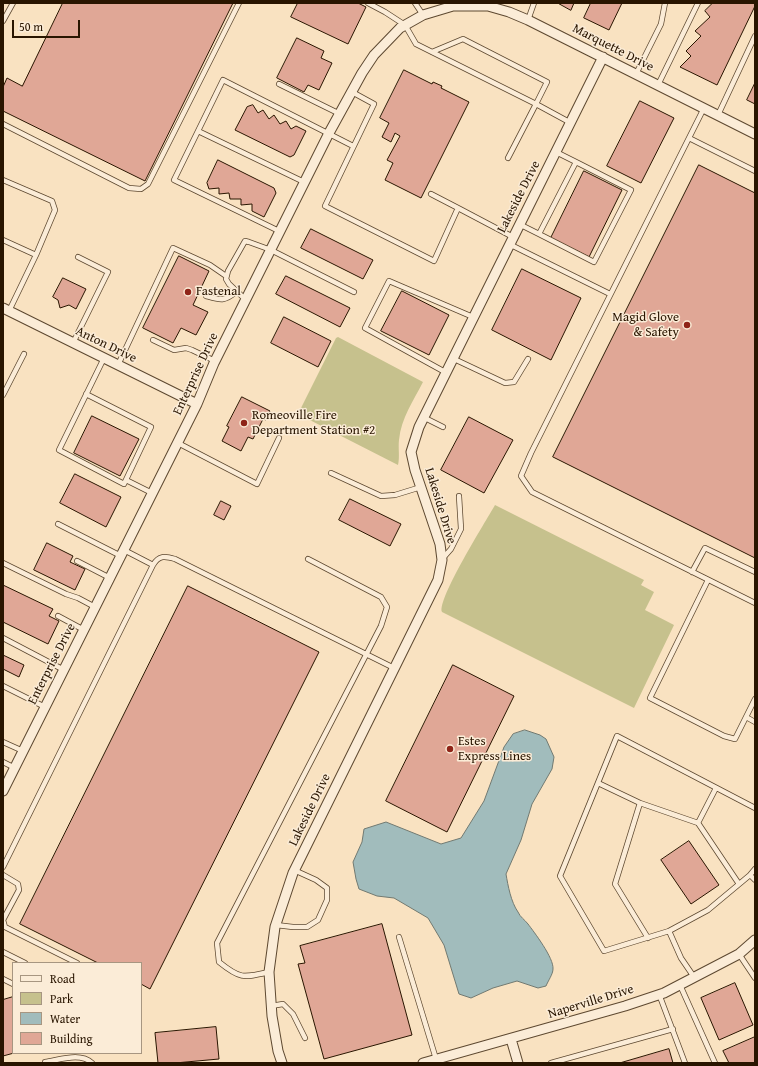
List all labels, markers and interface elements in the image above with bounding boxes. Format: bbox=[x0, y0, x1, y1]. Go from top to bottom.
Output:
scale bar bbox=[14, 12, 82, 38]
text: 50 m bbox=[19, 18, 43, 35]
street label: Marquette Drive bbox=[570, 21, 656, 75]
street label: Lakeside Drive bbox=[494, 158, 544, 236]
place label: Fastenal bbox=[196, 284, 241, 300]
marker: Fastenal bbox=[183, 287, 193, 297]
place label: Magid Glove & Safety bbox=[612, 310, 679, 341]
marker: Magid Glove & Safety bbox=[682, 320, 692, 330]
street label: Anton Drive bbox=[73, 324, 139, 366]
street label: Enterprise Drive bbox=[170, 330, 222, 418]
place label: Romeoville Fire Department Station #2 bbox=[252, 408, 375, 439]
marker: Romeoville Fire Department Station #2 bbox=[239, 418, 249, 428]
street label: Lakeside Drive bbox=[421, 466, 459, 546]
street label: Enterprise Drive bbox=[25, 621, 79, 707]
place label: Estes Express Lines bbox=[458, 734, 531, 765]
marker: Estes Express Lines bbox=[445, 744, 455, 754]
street label: Lakeside Drive bbox=[286, 771, 334, 849]
legend bbox=[12, 962, 142, 1054]
text: Road bbox=[50, 970, 75, 987]
street label: Naperville Drive bbox=[546, 982, 636, 1022]
text: Park bbox=[50, 990, 73, 1007]
text: Water bbox=[50, 1010, 80, 1027]
text: Building bbox=[50, 1030, 93, 1047]

